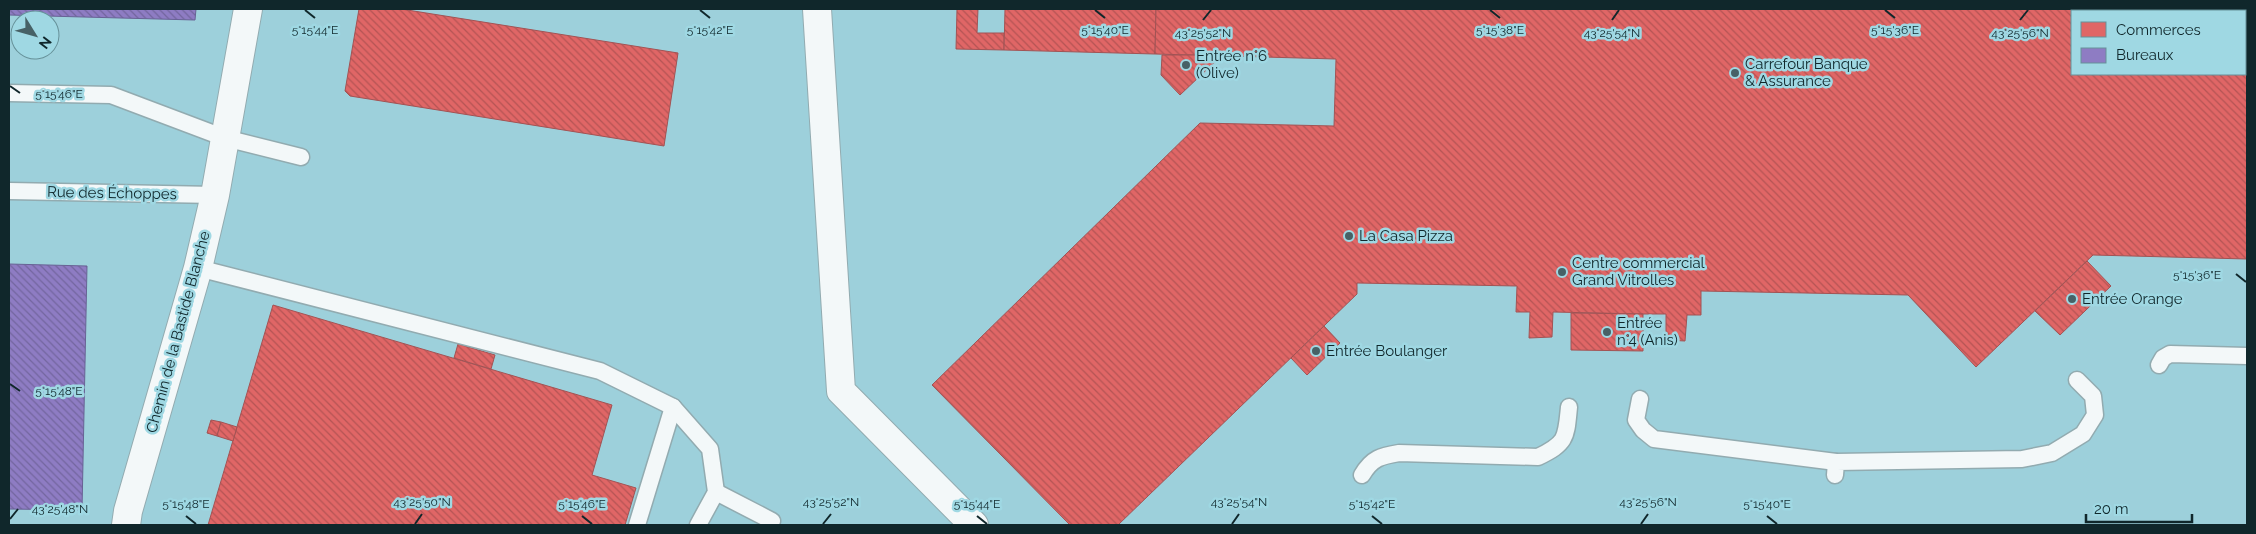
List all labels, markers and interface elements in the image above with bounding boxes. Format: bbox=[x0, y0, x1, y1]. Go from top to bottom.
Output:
north arrow bbox=[10, 10, 60, 60]
legend bbox=[2071, 10, 2246, 75]
text: Commerces bbox=[2116, 21, 2201, 39]
text: 5°15'44"E bbox=[292, 23, 338, 37]
text: 5°15'42"E bbox=[687, 23, 733, 37]
text: 5°15'40"E bbox=[1081, 23, 1129, 37]
text: 5°15'38"E bbox=[1476, 23, 1524, 37]
text: 5°15'36"E bbox=[1871, 23, 1919, 37]
text: 43°25'52"N bbox=[1175, 26, 1231, 40]
text: 43°25'54"N bbox=[1584, 26, 1640, 40]
text: 43°25'56"N bbox=[1991, 26, 2049, 40]
text: N bbox=[36, 34, 55, 52]
text: Bureaux bbox=[2116, 46, 2174, 64]
place label: Entrée n°6 (Olive) bbox=[1196, 47, 1267, 82]
place label: Carrefour Banque & Assurance bbox=[1745, 55, 1868, 90]
marker: Entrée n°6 (Olive) bbox=[1180, 59, 1192, 71]
marker: Carrefour Banque & Assurance bbox=[1729, 67, 1741, 79]
text: 5°15'46"E bbox=[35, 87, 83, 101]
street label: Rue des Échoppes bbox=[47, 183, 177, 203]
place label: La Casa Pizza bbox=[1359, 227, 1453, 245]
street label: Chemin de la Bastide Blanche bbox=[142, 229, 214, 435]
marker: La Casa Pizza bbox=[1343, 230, 1355, 242]
place label: Centre commercial Grand Vitrolles bbox=[1572, 254, 1706, 289]
marker: Centre commercial Grand Vitrolles bbox=[1556, 266, 1568, 278]
text: 5°15'36"E bbox=[2173, 268, 2221, 282]
place label: Entrée Orange bbox=[2082, 290, 2183, 308]
marker: Entrée Orange bbox=[2066, 293, 2078, 305]
place label: Entrée n°4 (Anis) bbox=[1617, 314, 1678, 349]
marker: Entrée n°4 (Anis) bbox=[1601, 326, 1613, 338]
place label: Entrée Boulanger bbox=[1326, 342, 1448, 360]
marker: Entrée Boulanger bbox=[1310, 345, 1322, 357]
text: 5°15'48"E bbox=[35, 384, 83, 398]
scale bar bbox=[2086, 492, 2192, 524]
text: 43°25'50"N bbox=[393, 495, 451, 509]
text: 43°25'52"N bbox=[803, 495, 859, 509]
text: 43°25'54"N bbox=[1211, 495, 1267, 509]
text: 43°25'56"N bbox=[1619, 495, 1677, 509]
text: 5°15'48"E bbox=[162, 497, 210, 511]
text: 5°15'46"E bbox=[558, 497, 606, 511]
text: 5°15'44"E bbox=[954, 497, 1000, 511]
text: 5°15'42"E bbox=[1349, 497, 1395, 511]
text: 5°15'40"E bbox=[1743, 497, 1791, 511]
text: 20 m bbox=[2094, 500, 2129, 518]
text: 43°25'48"N bbox=[32, 502, 88, 516]

